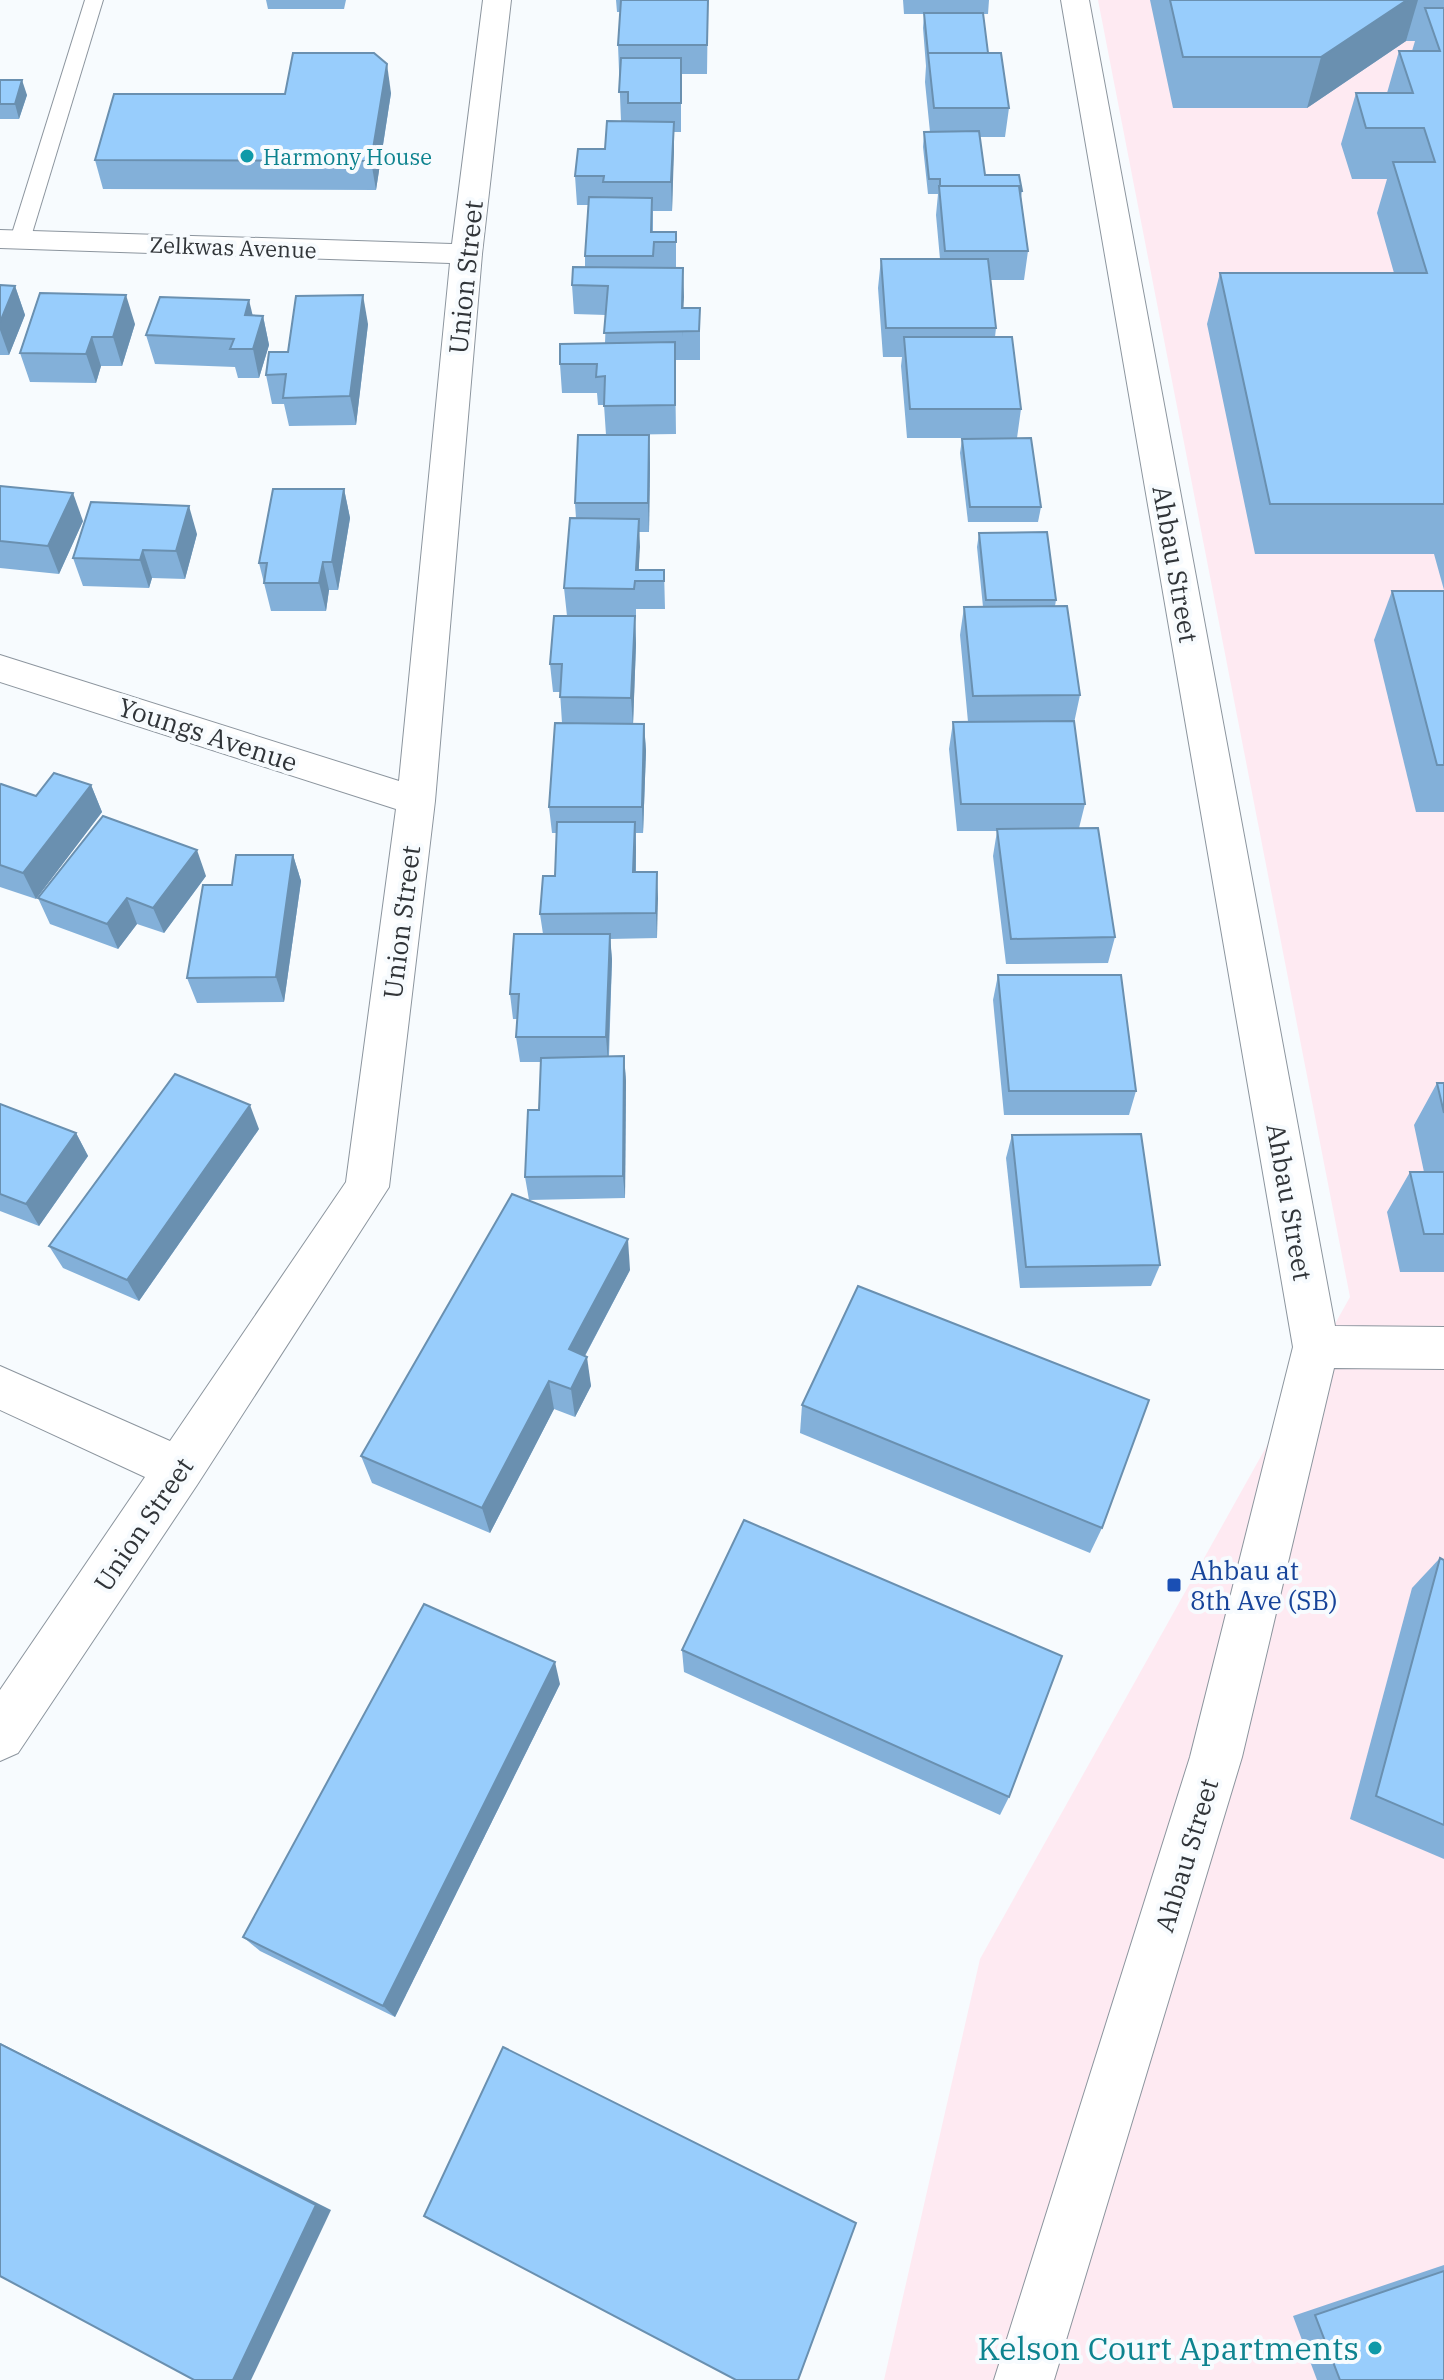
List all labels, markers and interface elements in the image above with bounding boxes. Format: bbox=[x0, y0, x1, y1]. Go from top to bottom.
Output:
place label: Harmony House bbox=[263, 142, 432, 171]
marker: Harmony House bbox=[238, 147, 256, 165]
street label: Union Street bbox=[440, 199, 490, 355]
street label: Zelkwas Avenue bbox=[149, 230, 317, 264]
street label: Ahbau Street bbox=[1145, 483, 1207, 645]
street label: Youngs Avenue bbox=[114, 689, 302, 779]
street label: Union Street bbox=[375, 843, 427, 1001]
street label: Ahbau Street bbox=[1259, 1121, 1321, 1283]
street label: Union Street bbox=[86, 1451, 200, 1597]
place label: Ahbau at 8th Ave (SB) bbox=[1190, 1553, 1338, 1617]
marker: Ahbau at 8th Ave (SB) bbox=[1165, 1576, 1183, 1594]
street label: Ahbau Street bbox=[1147, 1774, 1225, 1936]
place label: Kelson Court Apartments bbox=[978, 2327, 1359, 2369]
marker: Kelson Court Apartments bbox=[1366, 2339, 1384, 2357]

